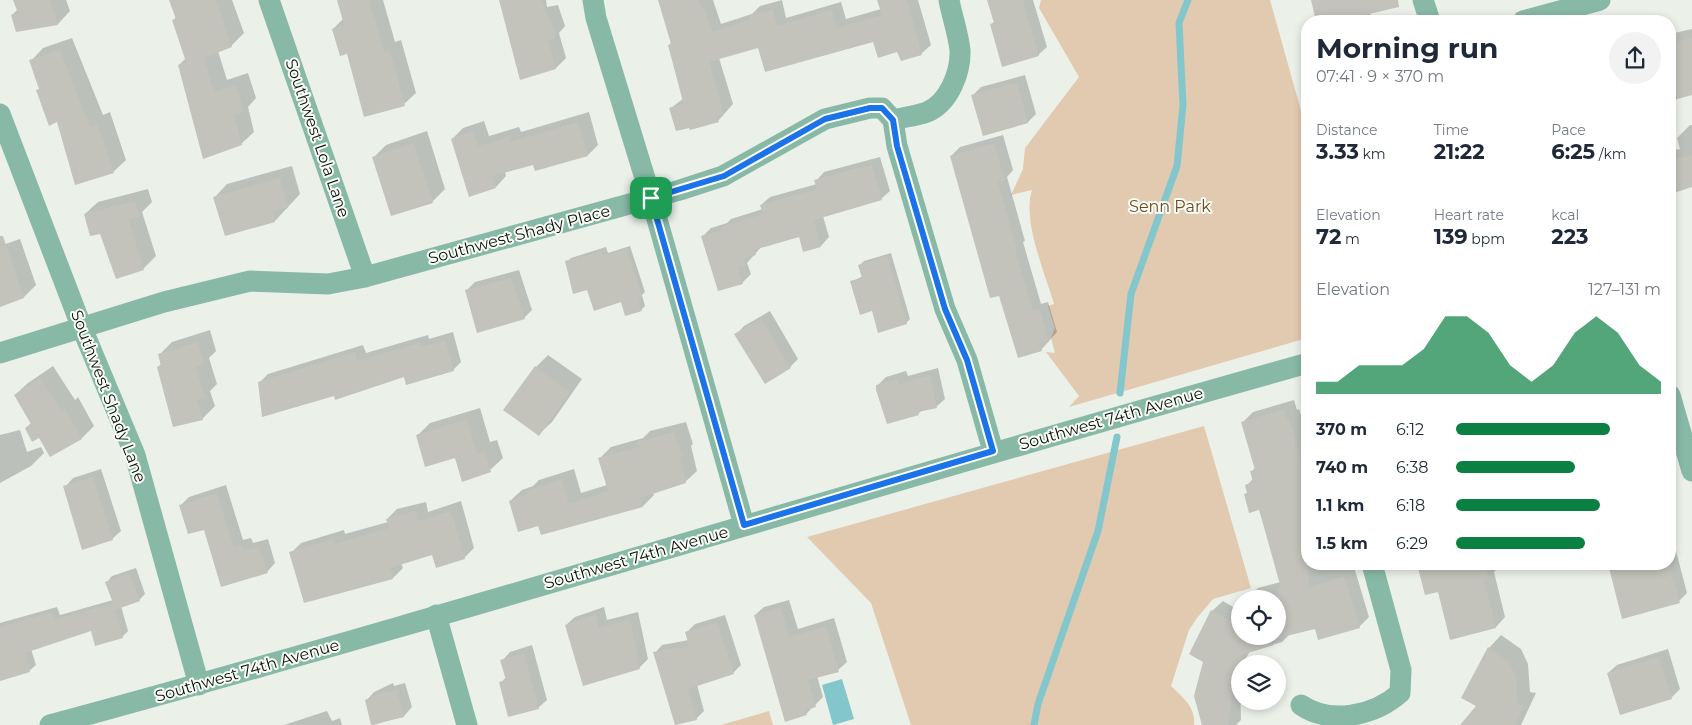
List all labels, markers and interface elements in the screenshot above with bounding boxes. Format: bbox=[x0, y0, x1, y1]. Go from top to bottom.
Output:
text: Morning run bbox=[1316, 31, 1498, 65]
button: share bbox=[1609, 32, 1661, 84]
street label: Southwest Lola Lane bbox=[281, 56, 354, 220]
text: 07:41 · 9 × 370 m bbox=[1316, 67, 1444, 86]
text: Distance bbox=[1316, 121, 1378, 139]
text: Time bbox=[1434, 121, 1469, 139]
text: Pace bbox=[1551, 121, 1586, 139]
text: 3.33 bbox=[1316, 139, 1359, 164]
text: 21:22 bbox=[1434, 139, 1485, 164]
text: 6:25 bbox=[1551, 139, 1595, 164]
text: km bbox=[1359, 145, 1386, 163]
text: /km bbox=[1595, 145, 1627, 163]
pin bbox=[630, 177, 672, 219]
icon: arrive bbox=[637, 184, 665, 212]
park label: Senn Park bbox=[1129, 197, 1211, 216]
street label: Southwest Shady Place bbox=[426, 201, 612, 268]
text: Elevation bbox=[1316, 206, 1381, 224]
text: Heart rate bbox=[1434, 206, 1504, 224]
text: kcal bbox=[1551, 206, 1579, 224]
text: 72 bbox=[1316, 224, 1341, 249]
text: 139 bbox=[1434, 224, 1468, 249]
text: 223 bbox=[1551, 224, 1589, 249]
text: m bbox=[1341, 230, 1360, 248]
text: bpm bbox=[1468, 230, 1505, 248]
text: Elevation bbox=[1316, 280, 1390, 299]
text: 127–131 m bbox=[1588, 280, 1661, 299]
street label: Southwest Shady Lane bbox=[67, 307, 150, 485]
street label: Southwest 74th Avenue bbox=[1017, 383, 1205, 454]
text: 370 m bbox=[1316, 420, 1367, 439]
text: 6:12 bbox=[1396, 420, 1424, 439]
text: 740 m bbox=[1316, 458, 1368, 477]
text: 6:38 bbox=[1396, 458, 1428, 477]
text: 1.1 km bbox=[1316, 496, 1364, 515]
text: 6:18 bbox=[1396, 496, 1425, 515]
street label: Southwest 74th Avenue bbox=[542, 522, 730, 593]
text: 1.5 km bbox=[1316, 534, 1368, 553]
text: 6:29 bbox=[1396, 534, 1428, 553]
map controls bbox=[1231, 590, 1286, 710]
button: locate bbox=[1231, 590, 1286, 645]
street label: Southwest 74th Avenue bbox=[153, 635, 341, 706]
button: layers bbox=[1231, 655, 1286, 710]

